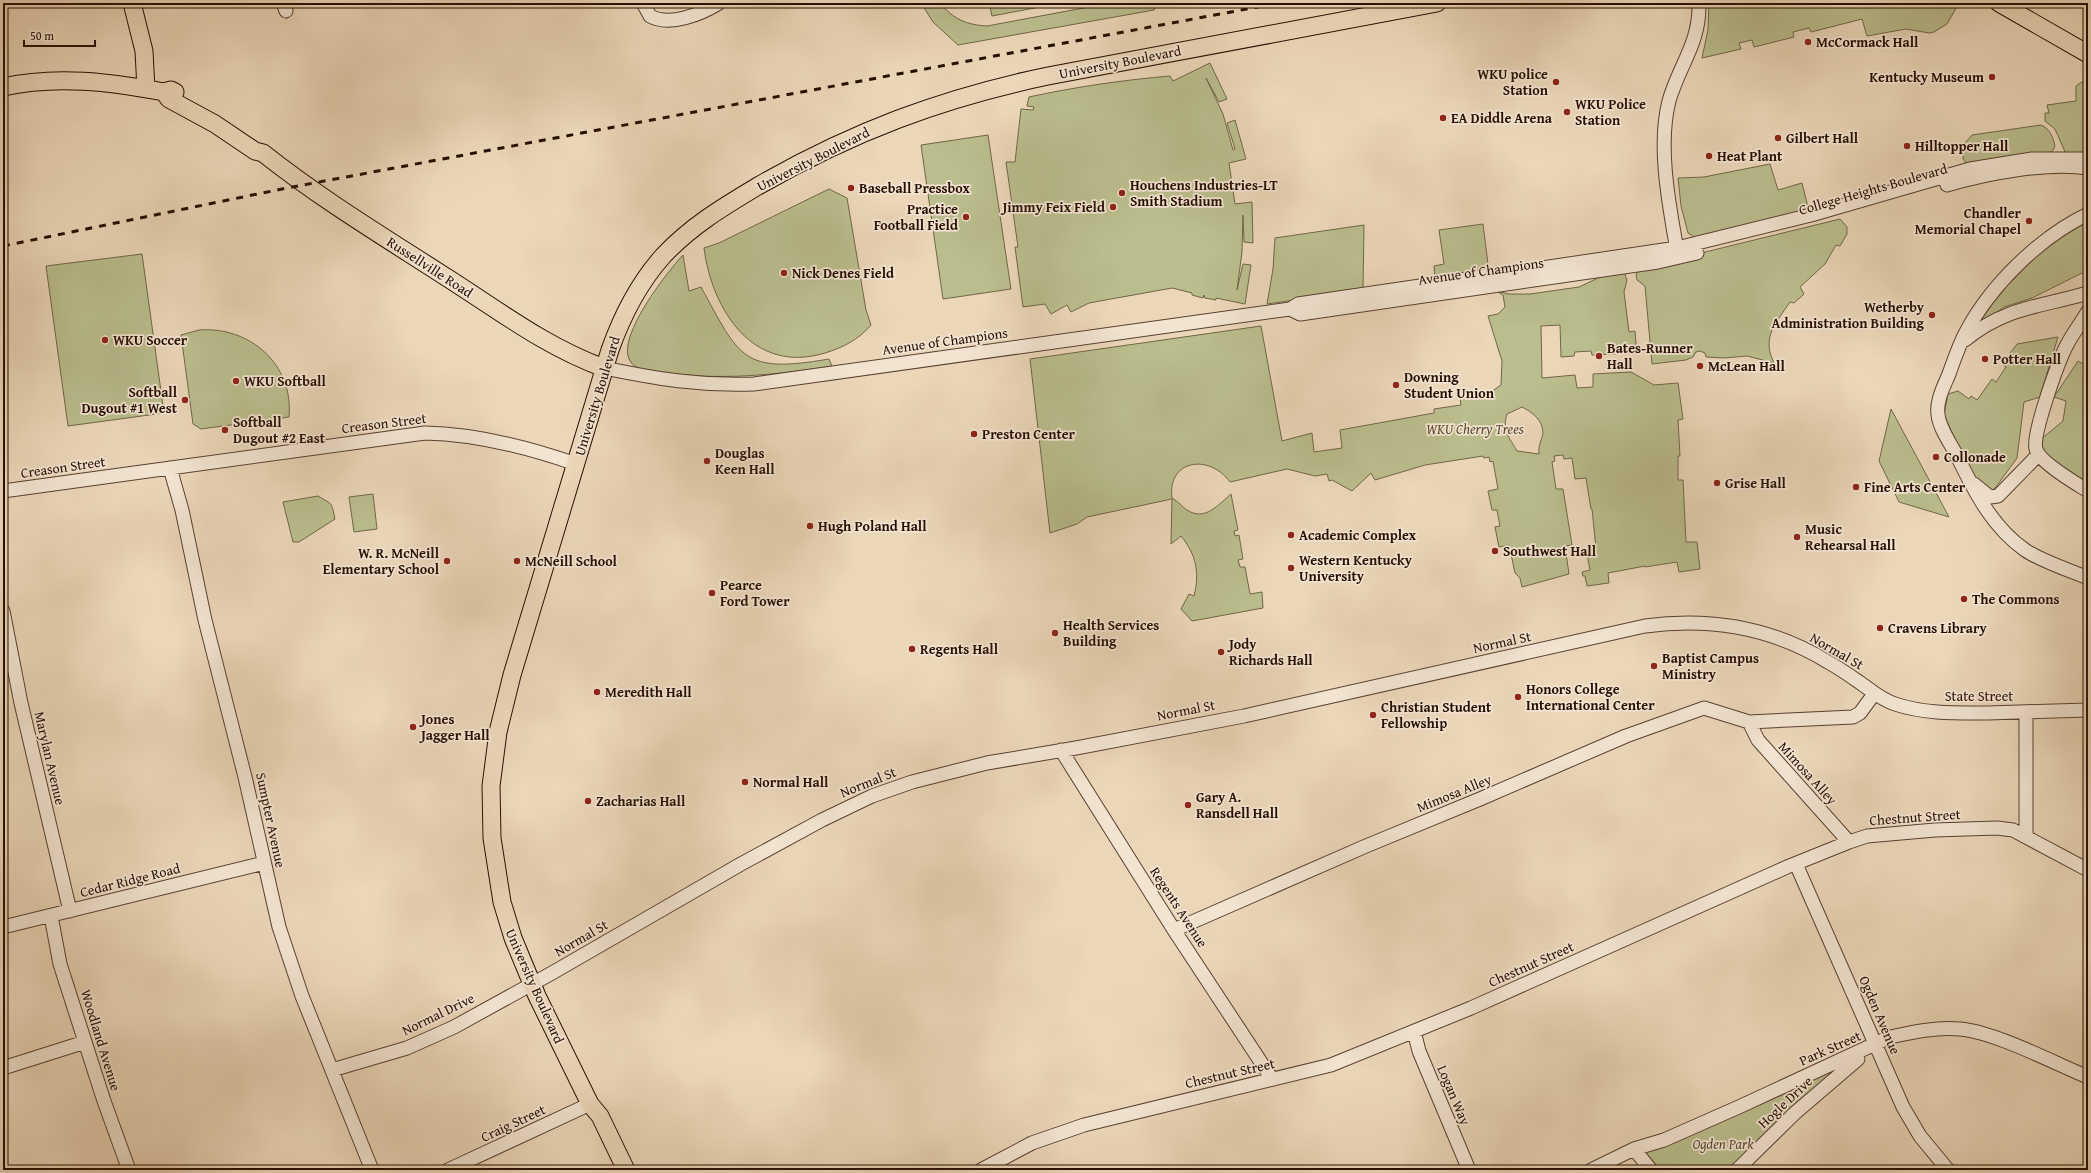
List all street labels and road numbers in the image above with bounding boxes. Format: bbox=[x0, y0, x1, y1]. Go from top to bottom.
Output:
street label: University Boulevard bbox=[1057, 40, 1183, 84]
street label: University Boulevard bbox=[753, 122, 873, 196]
street label: College Heights Boulevard bbox=[1796, 158, 1950, 220]
street label: Russellville Road bbox=[383, 232, 477, 303]
street label: Avenue of Champions bbox=[1417, 252, 1545, 290]
street label: Avenue of Champions bbox=[881, 322, 1009, 360]
street label: University Boulevard bbox=[569, 333, 625, 458]
street label: Creason Street bbox=[340, 408, 428, 438]
street label: Creason Street bbox=[19, 451, 107, 483]
street label: Normal St bbox=[1471, 626, 1533, 658]
street label: Normal St bbox=[1806, 628, 1868, 674]
street label: State Street bbox=[1945, 686, 2013, 706]
street label: Normal St bbox=[1155, 695, 1217, 725]
street label: Marylan Avenue bbox=[30, 709, 71, 807]
street label: Mimosa Alley bbox=[1774, 737, 1842, 809]
street label: Normal St bbox=[837, 762, 899, 802]
street label: Mimosa Alley bbox=[1414, 769, 1494, 817]
street label: Sumpter Avenue bbox=[251, 771, 291, 870]
street label: Chestnut Street bbox=[1869, 804, 1961, 830]
street label: Cedar Ridge Road bbox=[78, 858, 183, 902]
street label: Regents Avenue bbox=[1145, 863, 1213, 952]
street label: Normal St bbox=[550, 915, 612, 961]
street label: University Boulevard bbox=[501, 925, 570, 1047]
street label: Chestnut Street bbox=[1485, 936, 1577, 992]
street label: Ogden Avenue bbox=[1854, 973, 1906, 1058]
street label: Woodland Avenue bbox=[76, 987, 126, 1094]
street label: Normal Drive bbox=[398, 988, 478, 1040]
street label: Park Street bbox=[1796, 1026, 1864, 1070]
street label: Chestnut Street bbox=[1183, 1053, 1277, 1093]
street label: Logan Way bbox=[1432, 1062, 1476, 1128]
street label: Hogle Drive bbox=[1753, 1071, 1817, 1133]
street label: Craig Street bbox=[477, 1099, 549, 1147]

